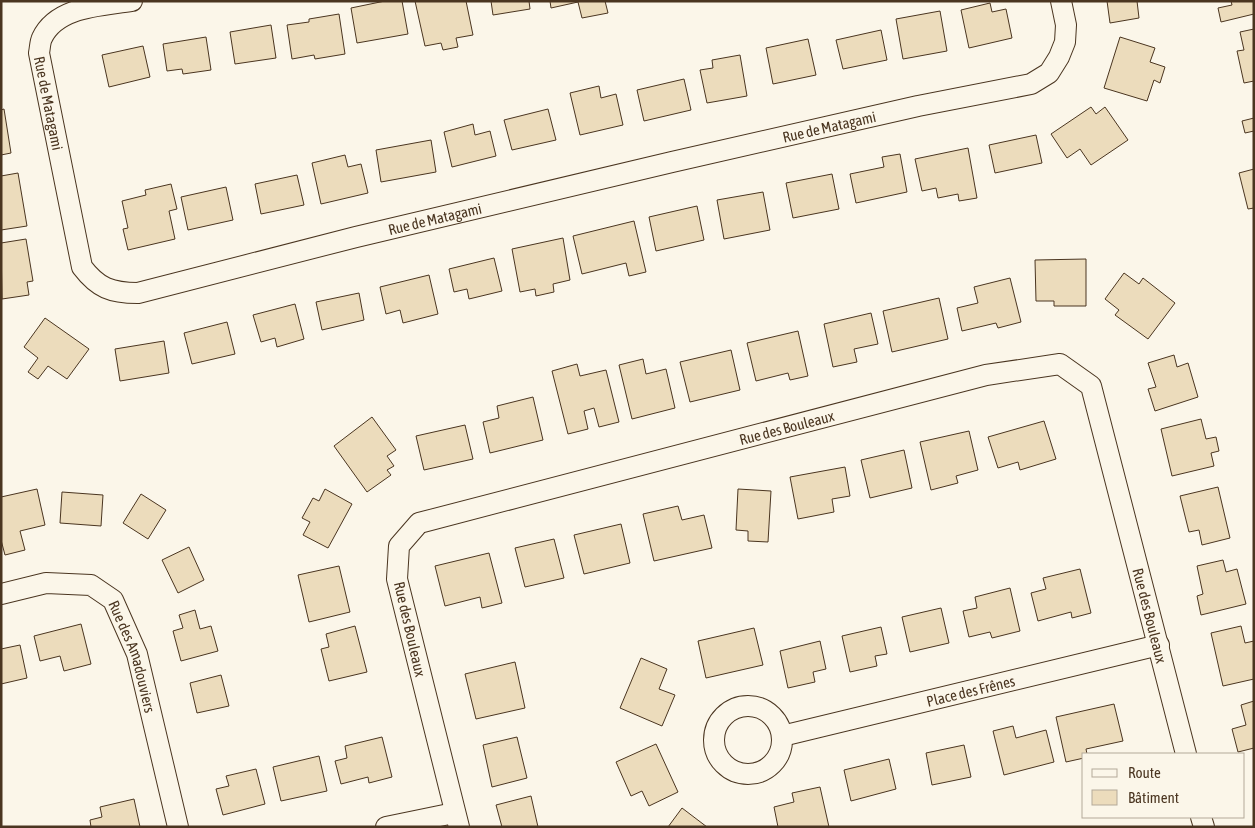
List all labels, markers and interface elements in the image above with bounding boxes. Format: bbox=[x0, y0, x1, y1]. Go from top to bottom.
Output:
street label: Rue de Matagami bbox=[31, 55, 67, 152]
street label: Rue de Matagami bbox=[781, 107, 878, 145]
street label: Rue de Matagami bbox=[386, 199, 483, 238]
street label: Rue des Bouleaux bbox=[737, 407, 836, 448]
street label: Rue des Bouleaux bbox=[1130, 566, 1171, 665]
street label: Rue des Bouleaux bbox=[391, 580, 429, 678]
street label: Rue des Amadouviers bbox=[106, 598, 159, 714]
street label: Place des Frênes bbox=[925, 672, 1017, 709]
legend bbox=[1082, 753, 1245, 818]
text: Route bbox=[1128, 764, 1161, 781]
text: Bâtiment bbox=[1128, 789, 1179, 806]

